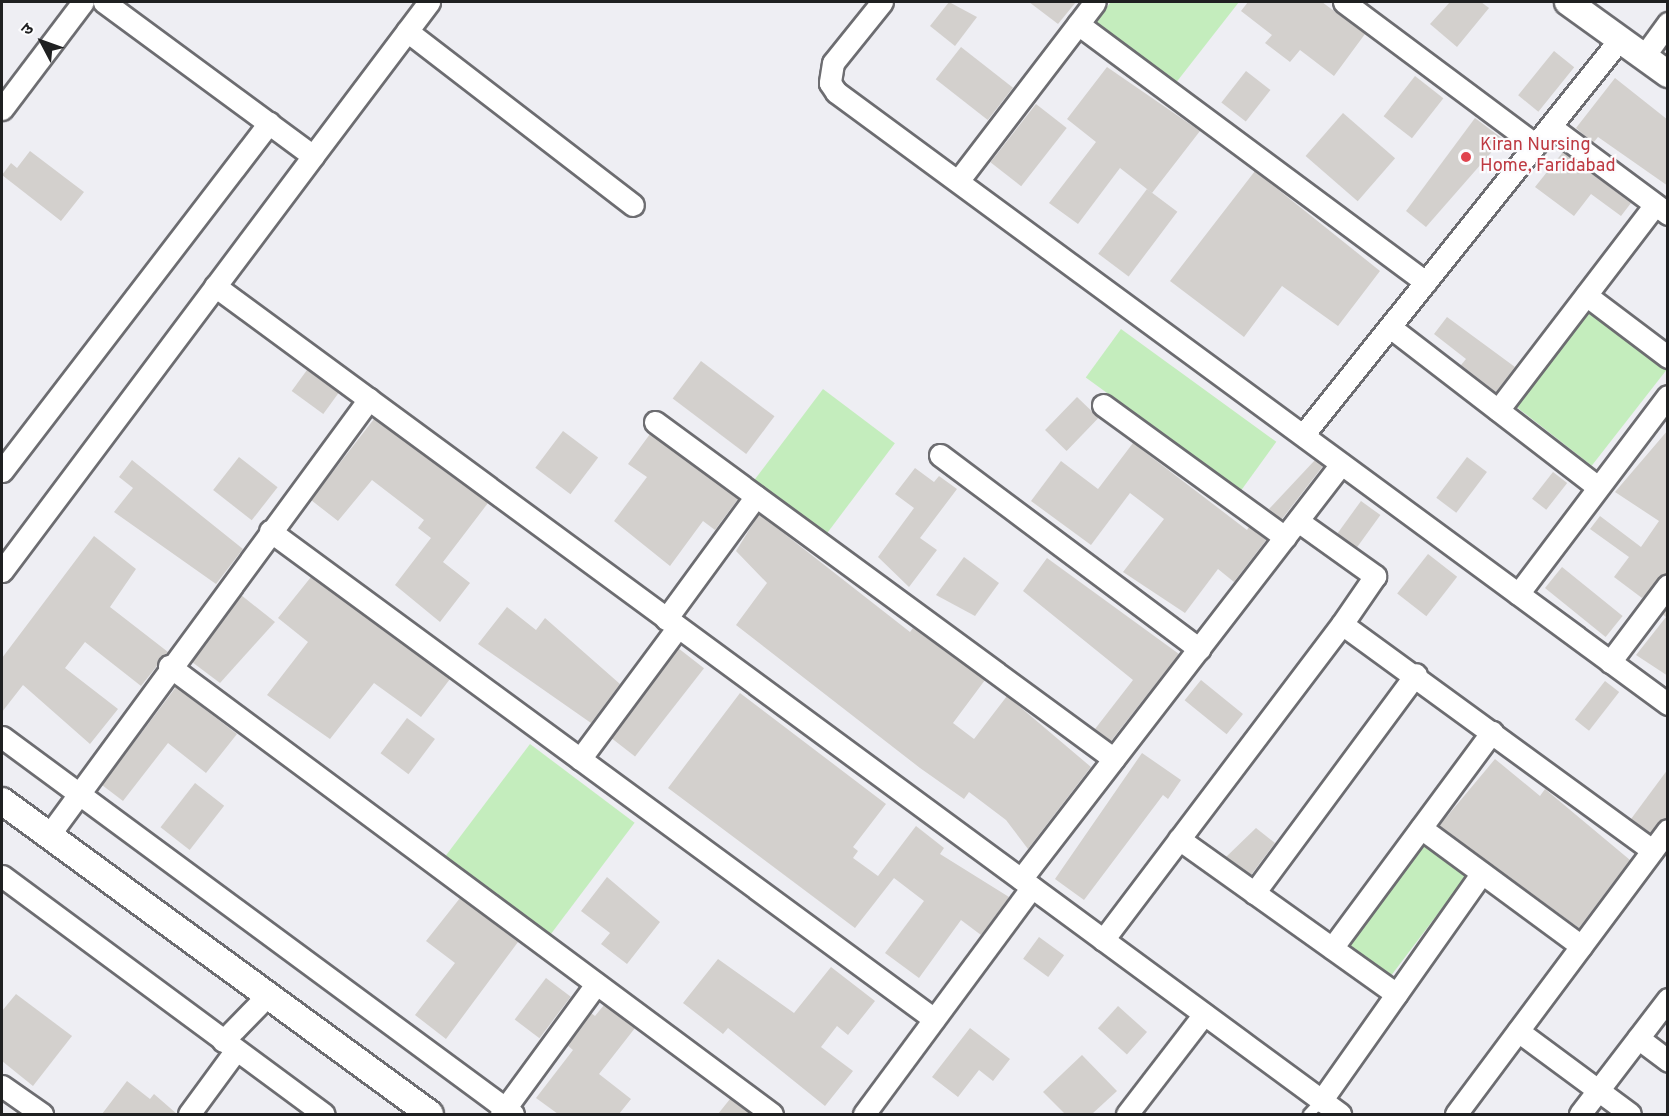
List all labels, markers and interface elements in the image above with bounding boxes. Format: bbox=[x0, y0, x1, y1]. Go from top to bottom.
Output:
north arrow bbox=[12, 12, 72, 72]
text: उ bbox=[18, 20, 39, 40]
place label: Kiran Nursing Home, Faridabad bbox=[1480, 136, 1616, 178]
marker: Kiran Nursing Home, Faridabad bbox=[1457, 148, 1475, 166]

